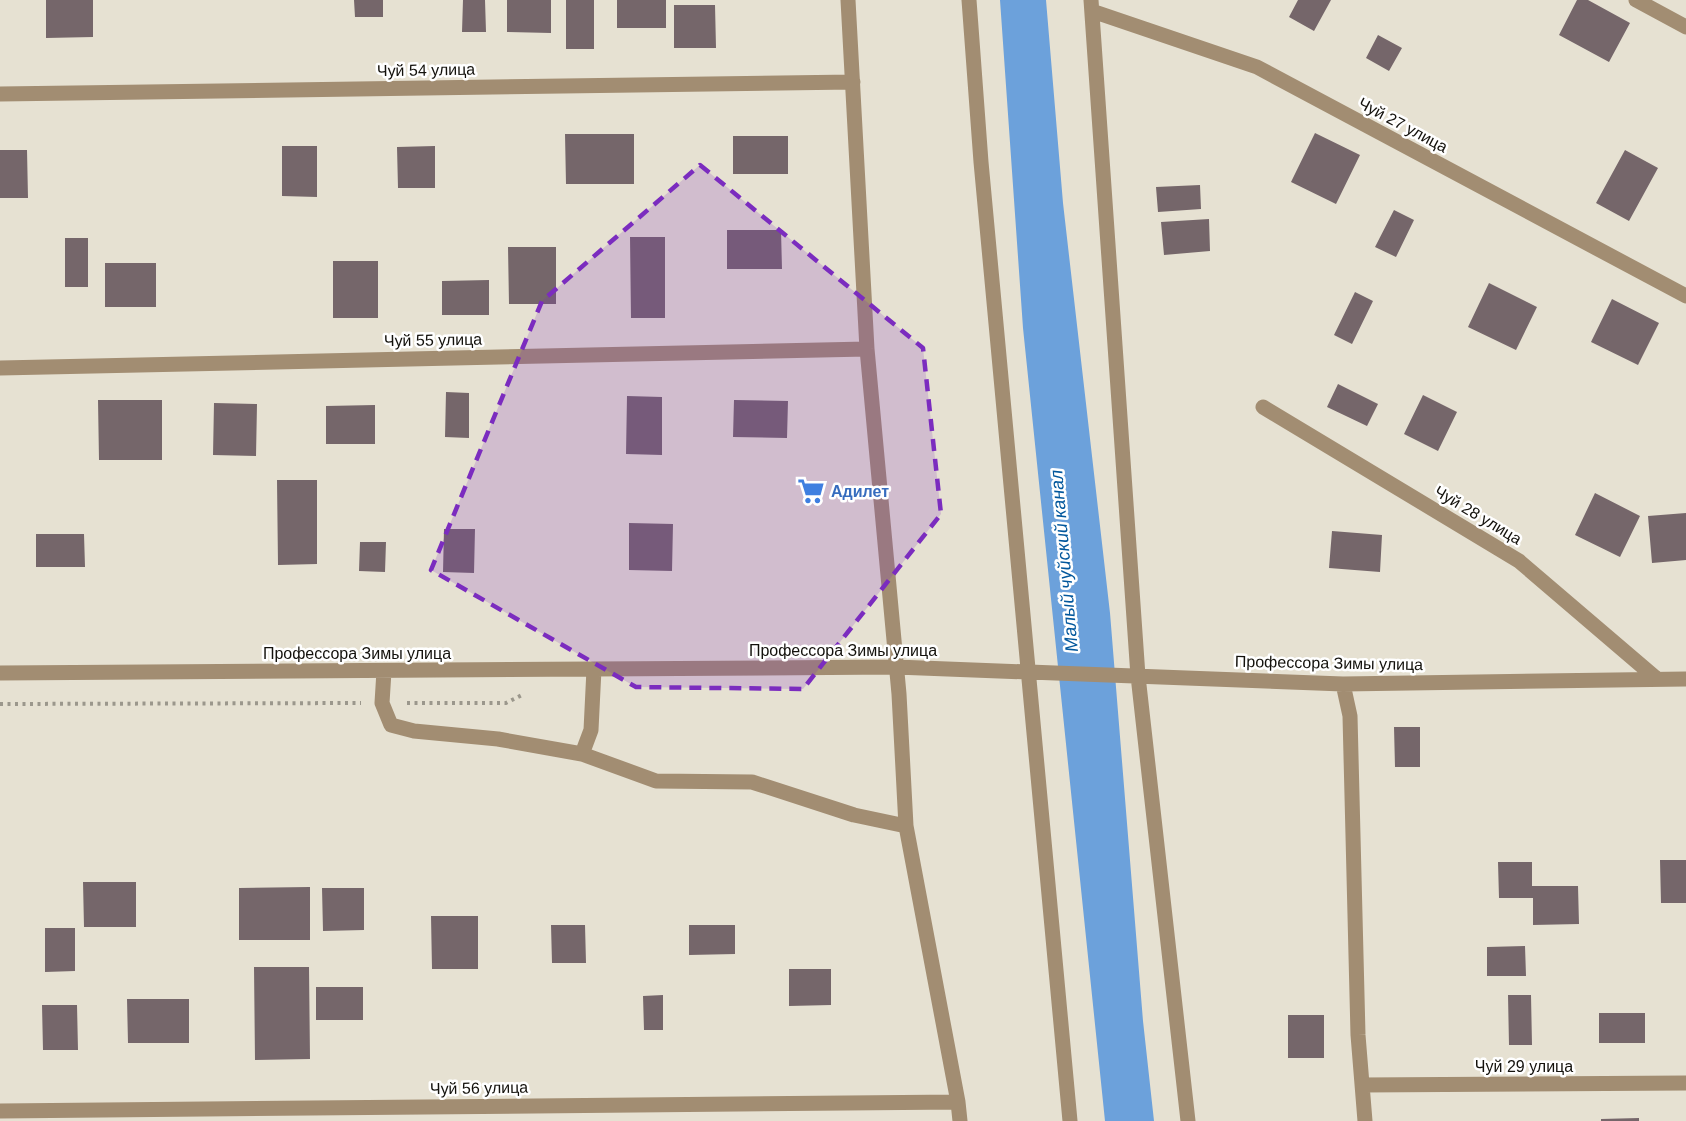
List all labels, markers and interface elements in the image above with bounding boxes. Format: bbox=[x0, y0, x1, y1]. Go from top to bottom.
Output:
street label: Чуй 54 улица bbox=[377, 61, 475, 79]
street label: Чуй 27 улица bbox=[1356, 94, 1450, 156]
street label: Чуй 55 улица bbox=[384, 331, 482, 349]
water label: Малый чуйский канал bbox=[1046, 469, 1082, 653]
supermarket icon: Адилет bbox=[796, 476, 826, 506]
street label: Чуй 28 улица bbox=[1432, 482, 1525, 548]
place label: Адилет bbox=[831, 483, 889, 500]
street label: Профессора Зимы улица bbox=[749, 642, 937, 659]
street label: Профессора Зимы улица bbox=[263, 645, 451, 662]
street label: Профессора Зимы улица bbox=[1235, 653, 1423, 673]
street label: Чуй 29 улица bbox=[1475, 1058, 1573, 1075]
street label: Чуй 56 улица bbox=[430, 1079, 528, 1097]

